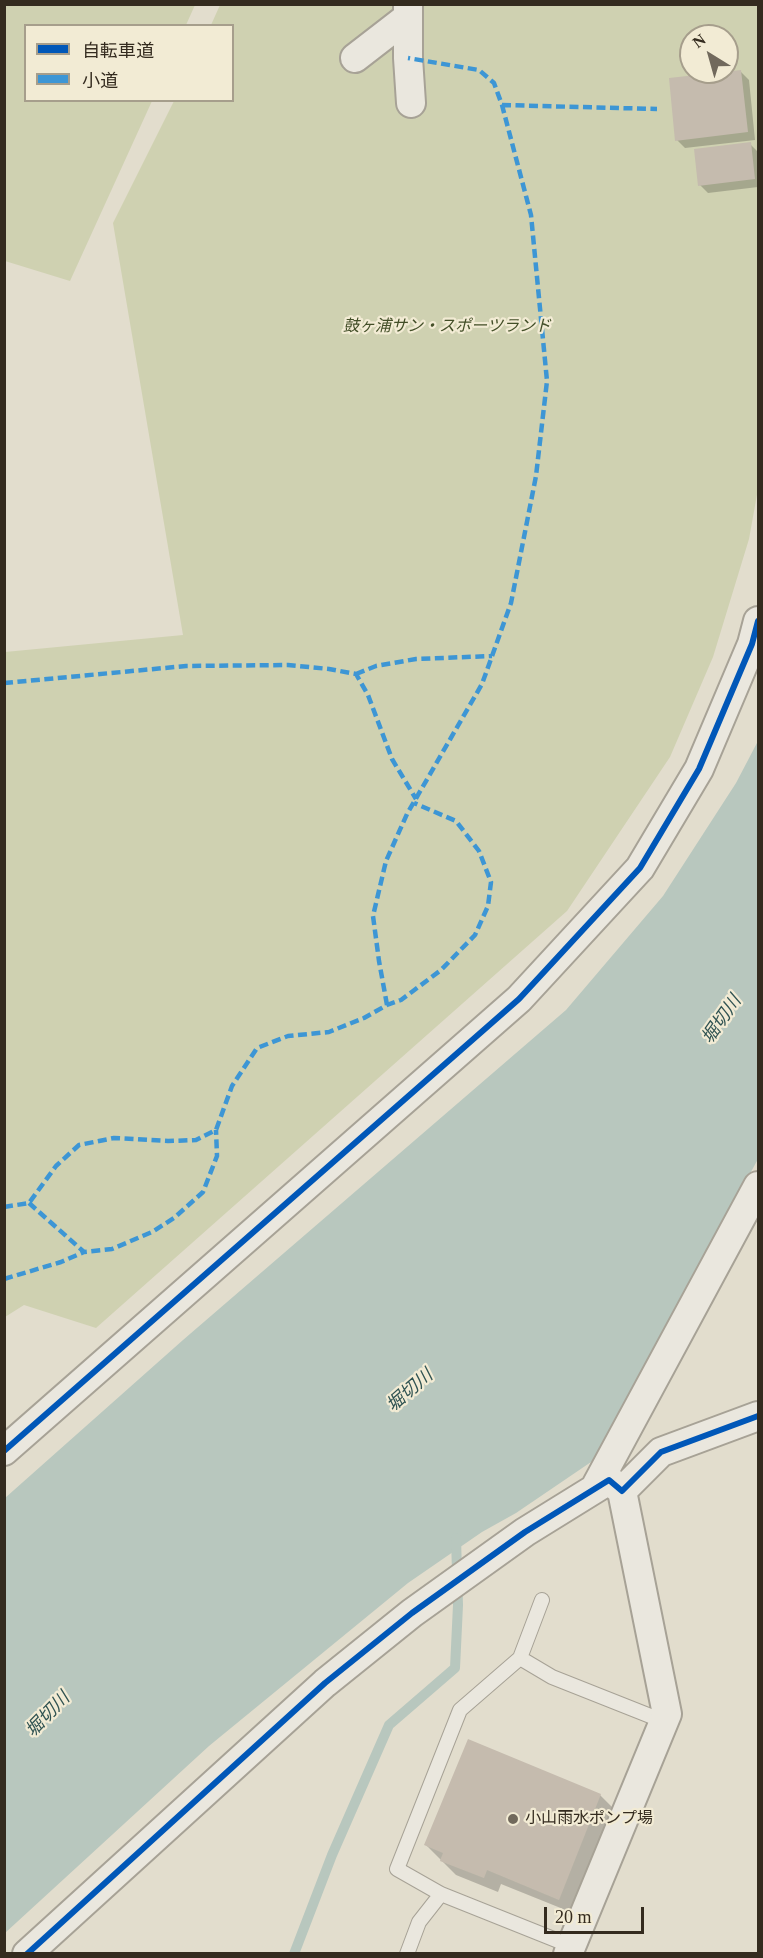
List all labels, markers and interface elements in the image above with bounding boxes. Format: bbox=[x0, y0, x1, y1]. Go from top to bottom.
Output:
legend bbox=[24, 24, 234, 102]
north arrow bbox=[679, 24, 739, 84]
text: N bbox=[689, 31, 709, 51]
text: 自転車道 bbox=[82, 41, 154, 61]
text: 小道 bbox=[82, 71, 118, 91]
park label: 鼓ヶ浦サン・スポーツランド bbox=[343, 317, 551, 337]
water label: 堀切川 bbox=[698, 992, 746, 1048]
water label: 堀切川 bbox=[383, 1365, 437, 1417]
water label: 堀切川 bbox=[21, 1688, 75, 1742]
place label: 小山雨水ポンプ場 bbox=[525, 1809, 653, 1829]
marker: 小山雨水ポンプ場 bbox=[506, 1812, 520, 1826]
scale bar bbox=[547, 1895, 648, 1933]
text: 20 m bbox=[555, 1907, 592, 1927]

